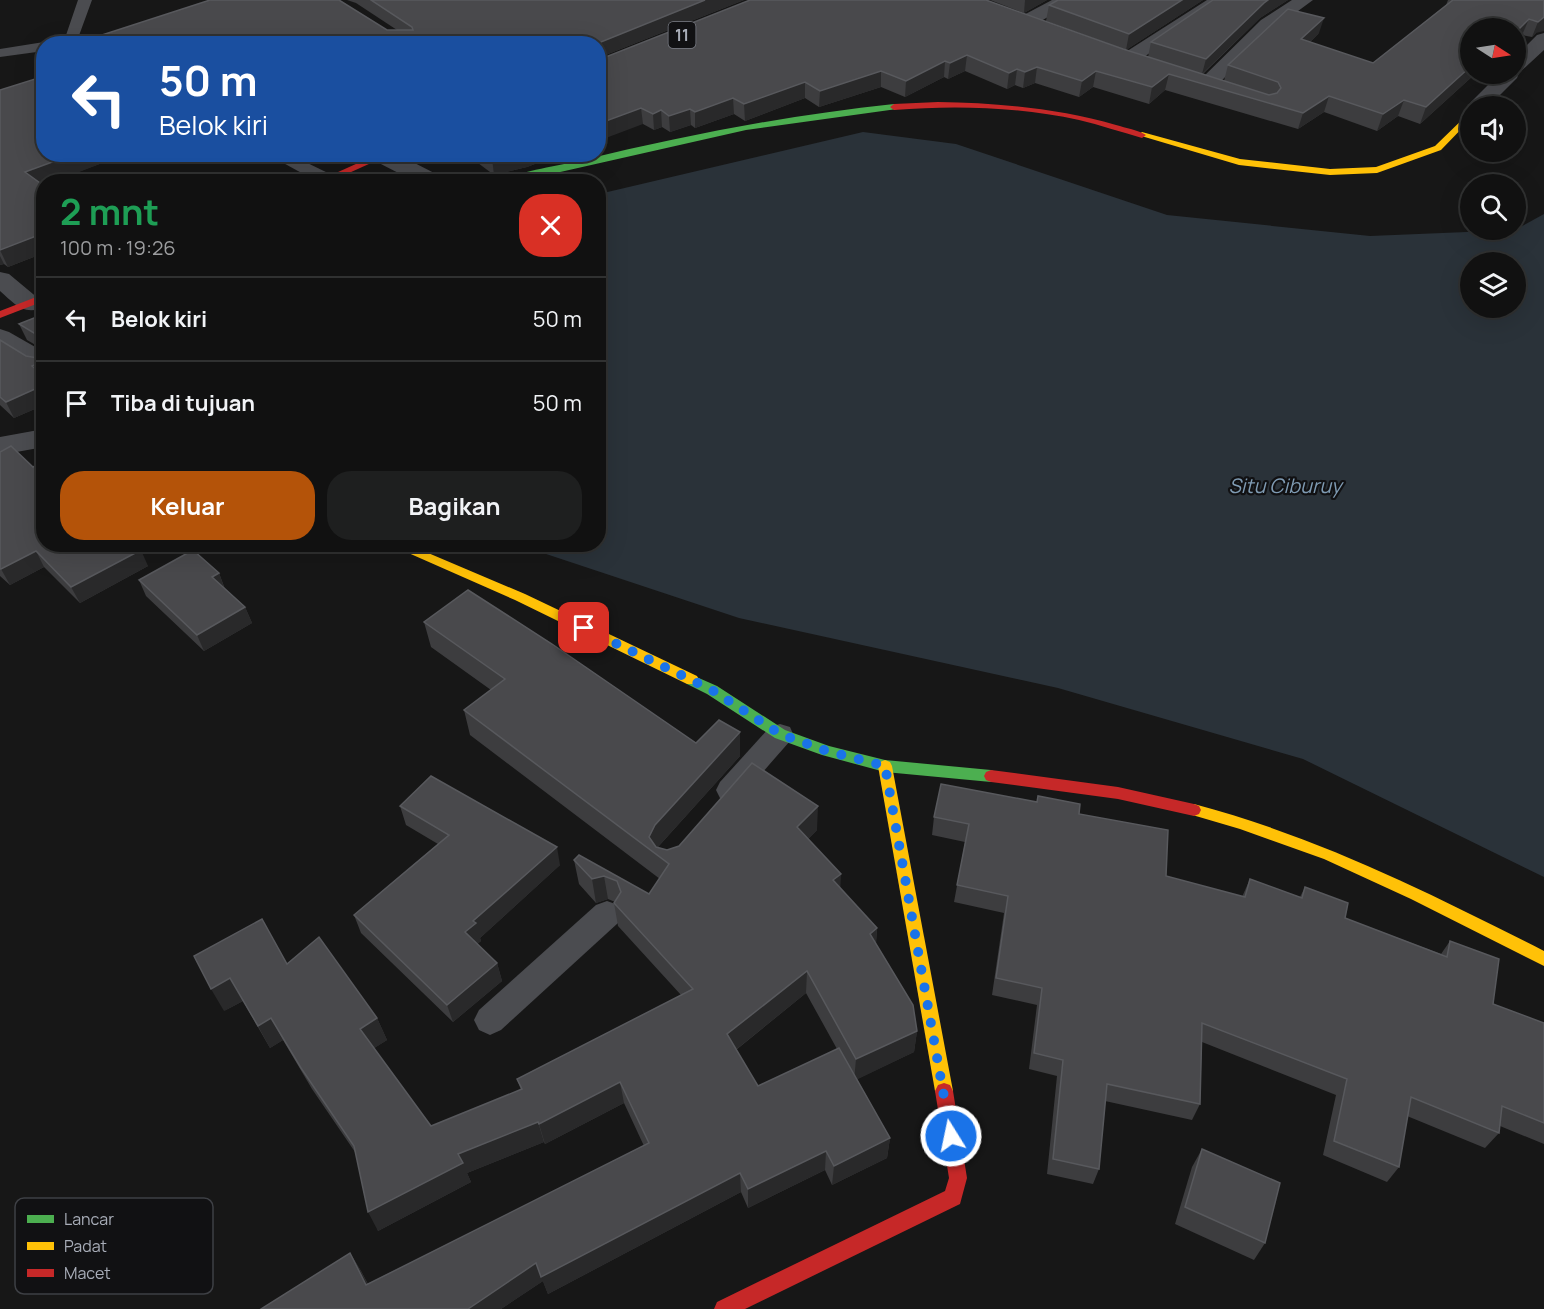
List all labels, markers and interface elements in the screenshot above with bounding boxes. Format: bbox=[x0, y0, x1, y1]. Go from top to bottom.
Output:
north arrow bbox=[1460, 18, 1526, 84]
map controls bbox=[1460, 18, 1526, 318]
road number: 11 bbox=[668, 22, 696, 48]
text: 50 m bbox=[159, 51, 257, 109]
icon: left bbox=[60, 60, 138, 138]
button: sound bbox=[1460, 96, 1526, 162]
text: Belok kiri bbox=[159, 106, 268, 143]
button: search bbox=[1460, 174, 1526, 240]
text: 2 mnt bbox=[60, 187, 159, 236]
button: close bbox=[519, 194, 582, 257]
text: 100 m · 19:26 bbox=[60, 234, 176, 261]
button: layers bbox=[1460, 252, 1526, 318]
icon: left bbox=[60, 303, 93, 336]
text: Belok kiri bbox=[111, 304, 207, 334]
text: 50 m bbox=[533, 304, 582, 334]
icon: arrive bbox=[60, 387, 93, 420]
text: Tiba di tujuan bbox=[111, 388, 255, 418]
text: 50 m bbox=[533, 388, 582, 418]
button: Keluar bbox=[60, 471, 315, 540]
button: Bagikan bbox=[327, 471, 582, 540]
water label: Situ Ciburuy bbox=[1228, 472, 1344, 499]
pin bbox=[558, 602, 609, 653]
icon: arrive bbox=[567, 611, 600, 644]
position arrow bbox=[919, 1104, 983, 1168]
legend bbox=[15, 1198, 213, 1294]
text: Lancar bbox=[64, 1208, 114, 1230]
text: Padat bbox=[64, 1235, 107, 1257]
text: Macet bbox=[64, 1262, 111, 1284]

